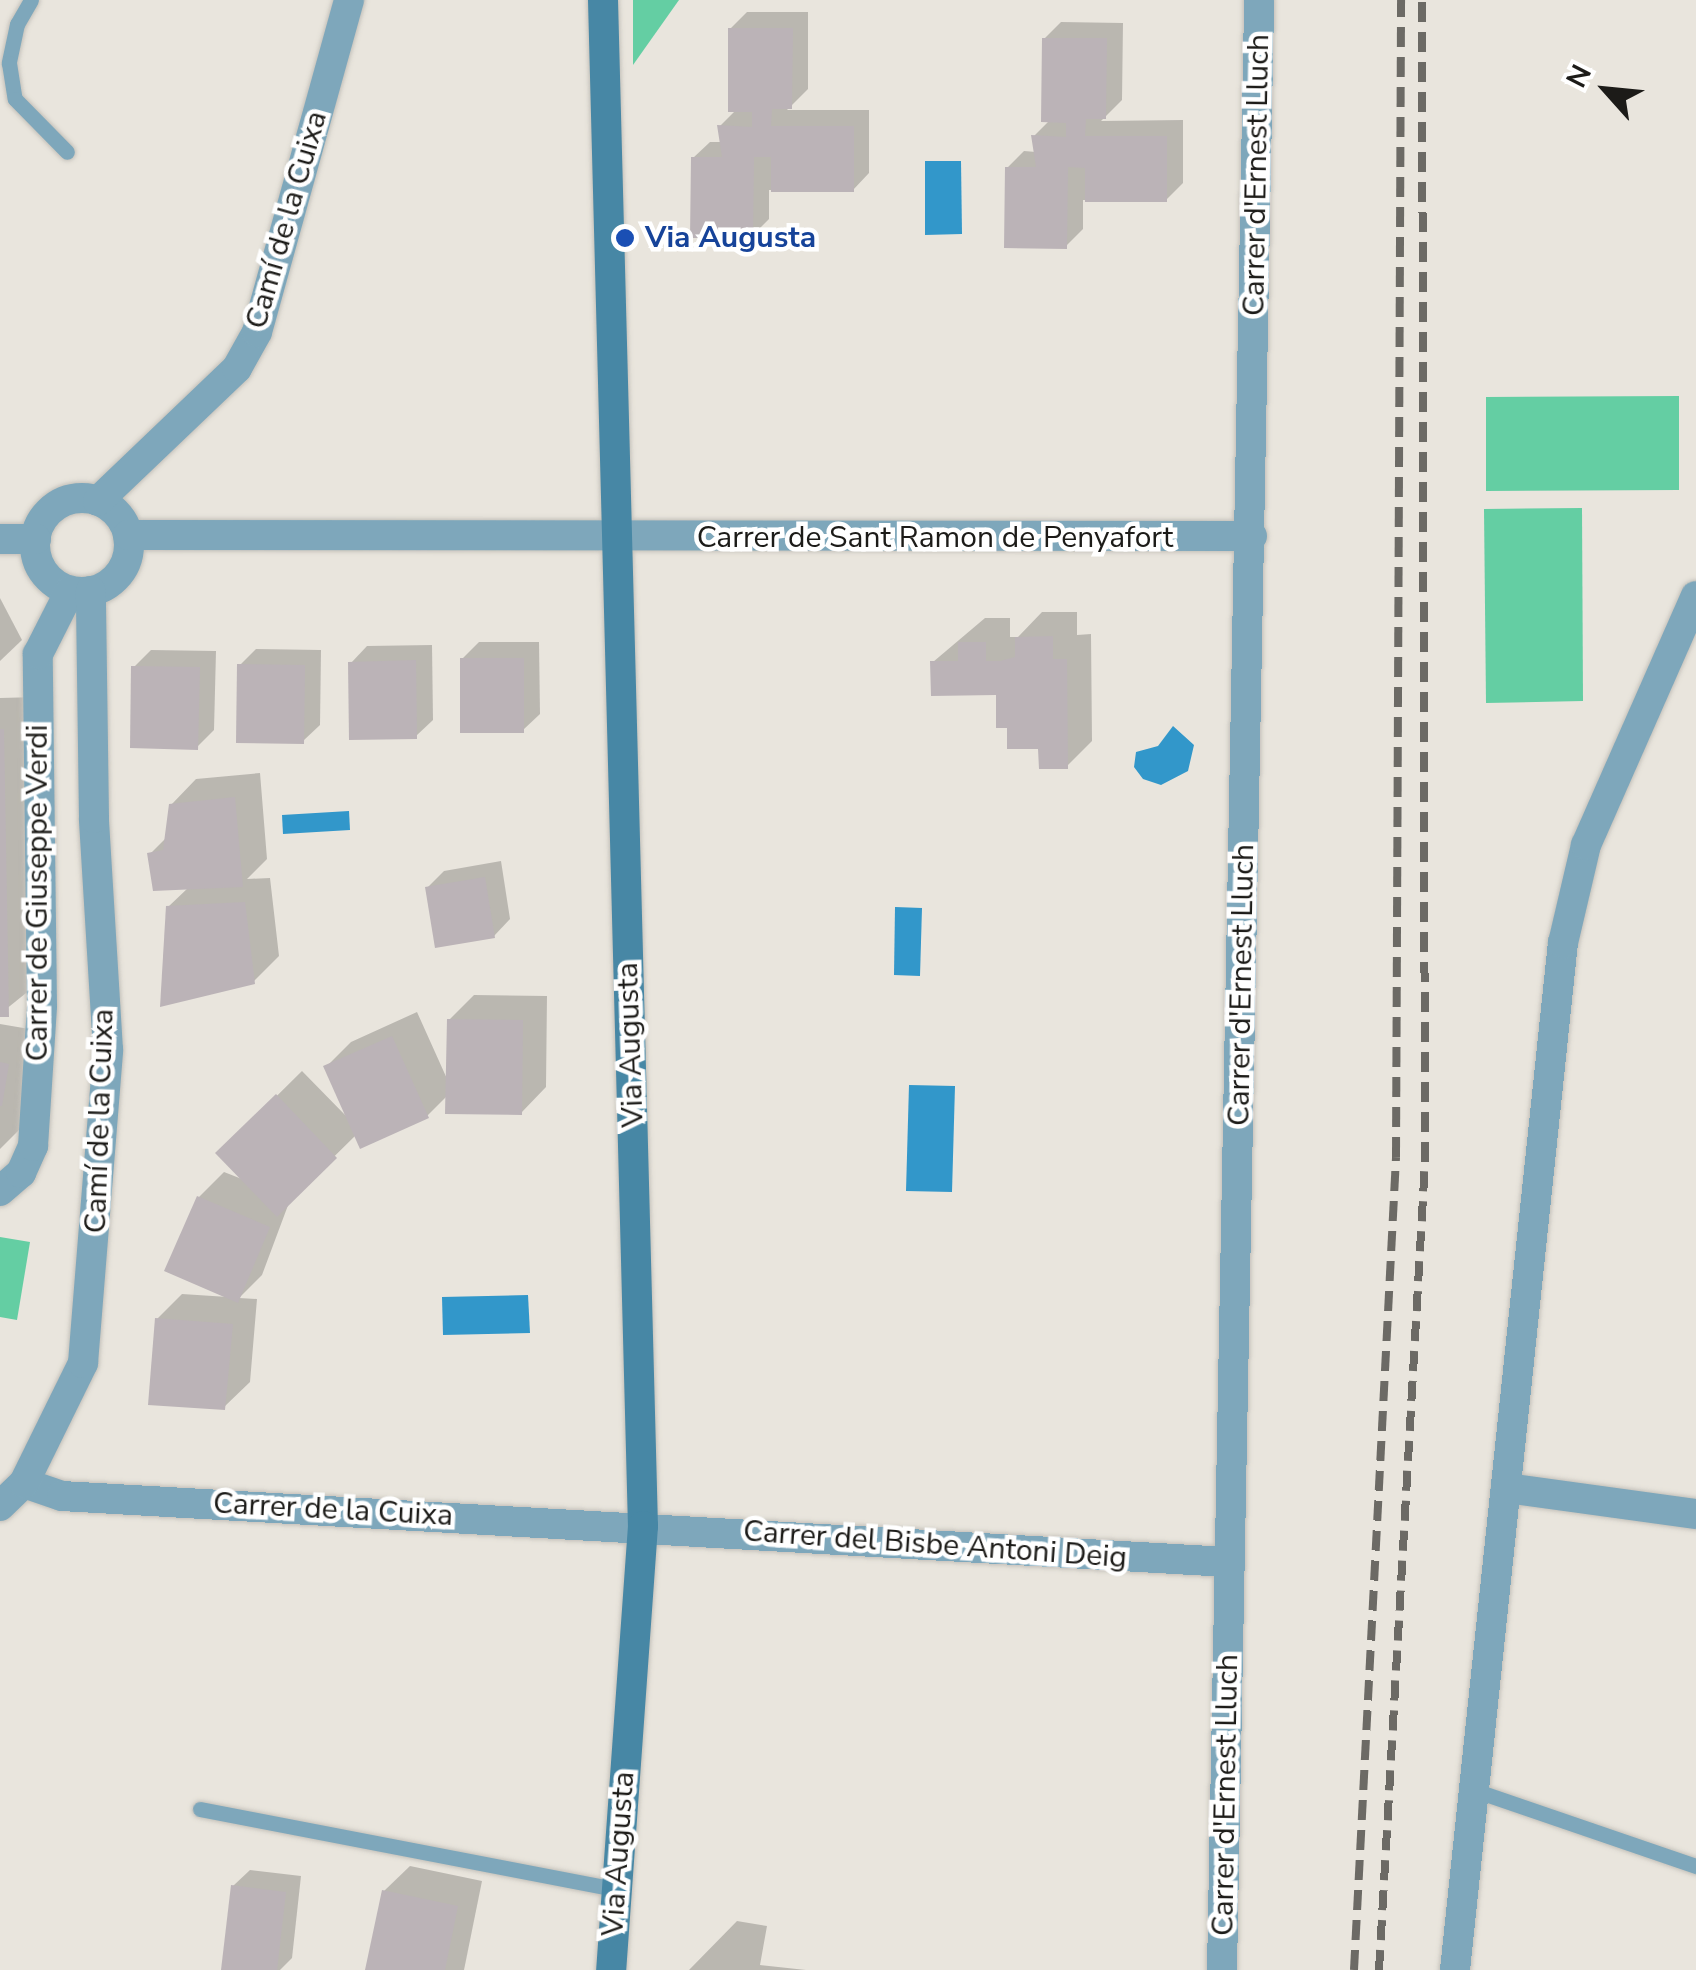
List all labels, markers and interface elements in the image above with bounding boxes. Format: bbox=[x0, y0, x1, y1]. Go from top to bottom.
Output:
street label: Carrer d'Ernest Lluch bbox=[1237, 34, 1277, 316]
north arrow bbox=[1556, 40, 1656, 140]
text: N bbox=[1558, 58, 1601, 94]
street label: Camí de la Cuixa bbox=[239, 107, 335, 333]
place label: Via Augusta bbox=[645, 220, 816, 256]
marker: Via Augusta bbox=[614, 227, 636, 249]
street label: Carrer de Sant Ramon de Penyafort bbox=[697, 520, 1173, 556]
street label: Carrer de Giuseppe Verdi bbox=[20, 725, 56, 1061]
street label: Carrer d'Ernest Lluch bbox=[1222, 844, 1262, 1126]
street label: Via Augusta bbox=[610, 962, 652, 1128]
street label: Camí de la Cuixa bbox=[78, 1008, 122, 1234]
street label: Carrer de la Cuixa bbox=[212, 1486, 454, 1534]
street label: Carrer del Bisbe Antoni Deig bbox=[742, 1514, 1128, 1576]
street label: Carrer d'Ernest Lluch bbox=[1206, 1654, 1246, 1936]
street label: Via Augusta bbox=[595, 1770, 643, 1938]

